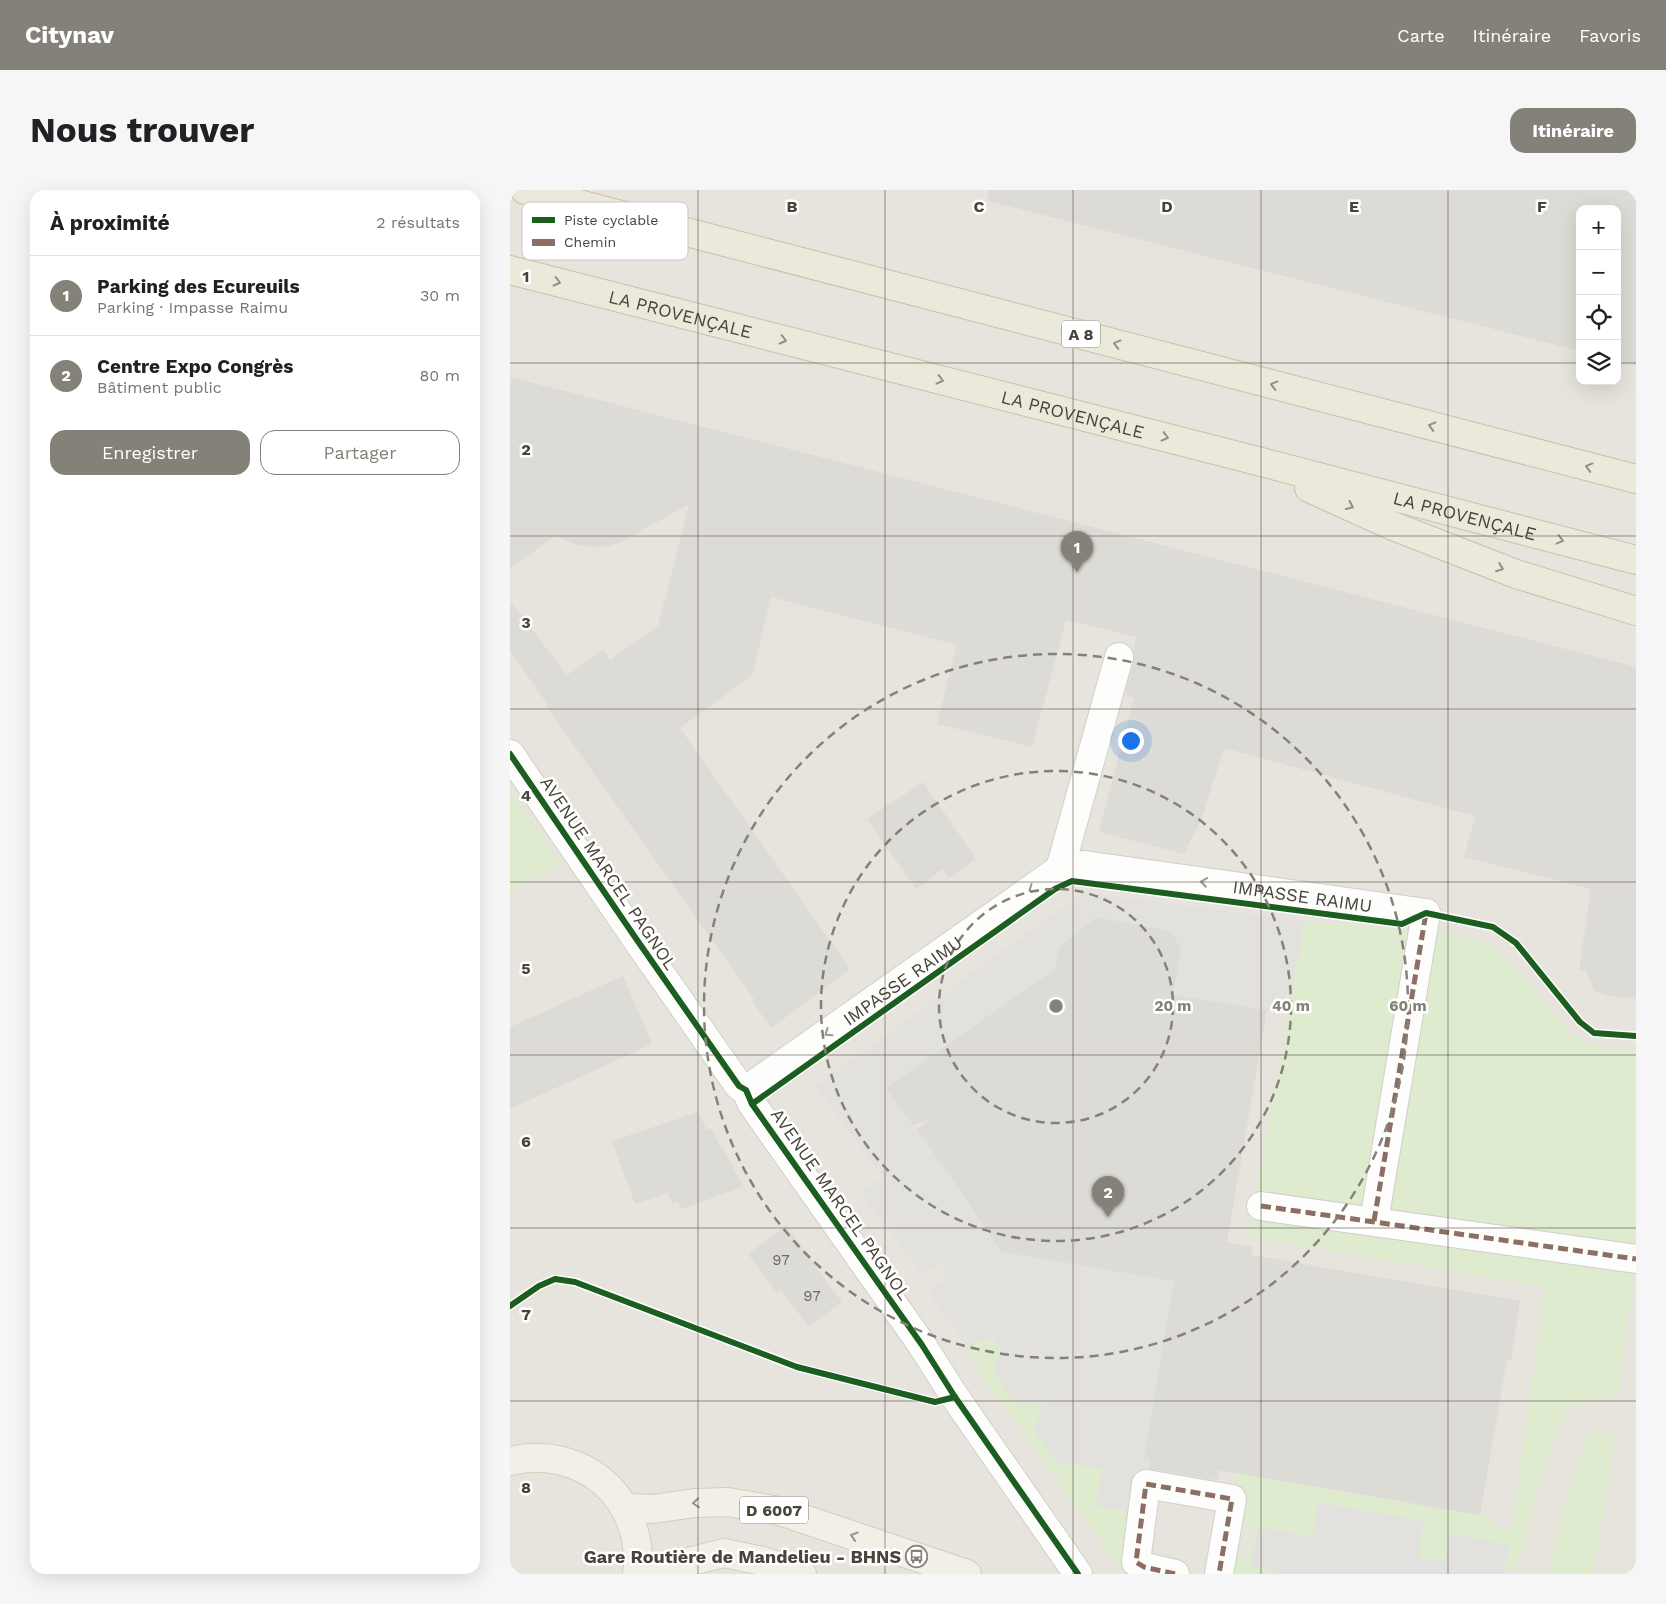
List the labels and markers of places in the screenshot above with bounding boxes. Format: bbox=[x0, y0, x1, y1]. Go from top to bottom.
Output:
pin: 1 bbox=[1061, 531, 1093, 572]
centre of rings bbox=[1047, 997, 1065, 1015]
pin: 2 bbox=[1092, 1176, 1124, 1217]
bus stop icon: Gare Routière de Mandelieu - BHNS bbox=[905, 1544, 929, 1568]
place label: Gare Routière de Mandelieu - BHNS bbox=[584, 1546, 901, 1567]

